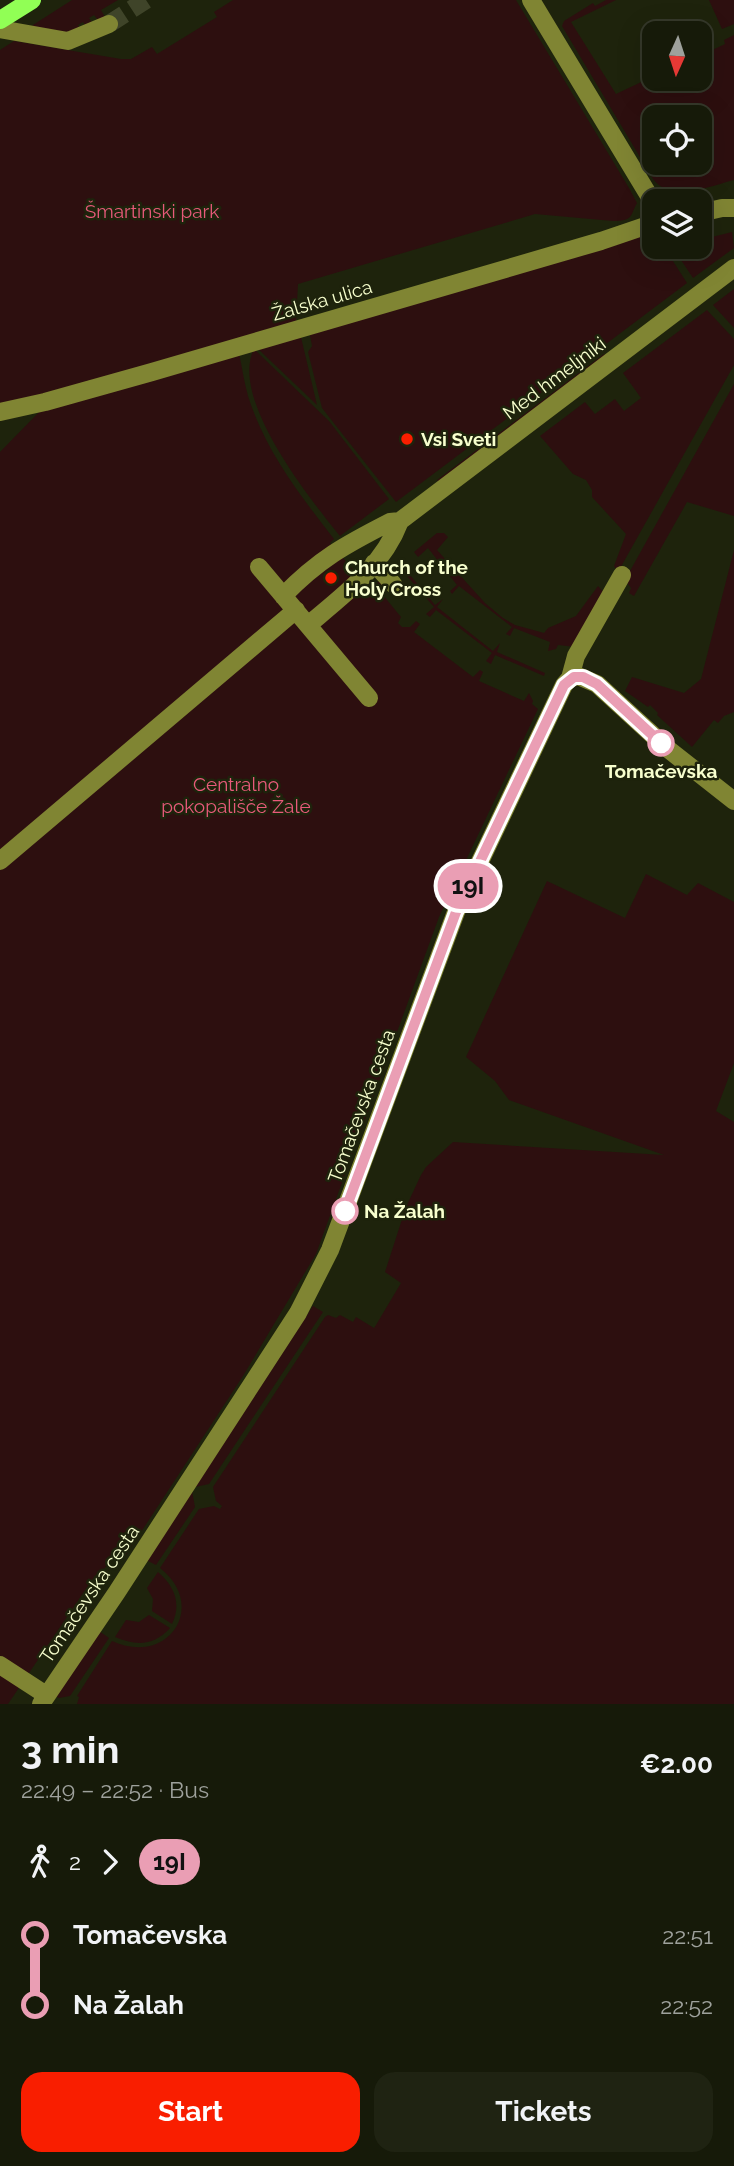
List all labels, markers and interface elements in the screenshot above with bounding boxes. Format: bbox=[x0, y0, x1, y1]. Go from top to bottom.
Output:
north arrow bbox=[642, 21, 712, 91]
map controls bbox=[642, 21, 712, 259]
button: locate bbox=[642, 105, 712, 175]
button: layers bbox=[642, 189, 712, 259]
park label: Šmartinski park bbox=[85, 200, 219, 222]
street label: Žalska ulica bbox=[269, 275, 375, 325]
street label: Med hmeljniki bbox=[498, 332, 610, 424]
place label: Vsi Sveti bbox=[421, 428, 496, 450]
marker: Vsi Sveti bbox=[399, 431, 415, 447]
place label: Church of the Holy Cross bbox=[345, 556, 468, 600]
marker: Church of the Holy Cross bbox=[323, 570, 339, 586]
marker: Tomačevska bbox=[648, 730, 674, 756]
place label: Tomačevska bbox=[605, 760, 717, 782]
park label: Centralno pokopališče Žale bbox=[161, 773, 311, 817]
line badge: 19I bbox=[428, 863, 508, 909]
text: 19I bbox=[452, 871, 484, 900]
street label: Tomačevska cesta bbox=[323, 1026, 399, 1186]
marker: Na Žalah bbox=[332, 1198, 358, 1224]
place label: Na Žalah bbox=[364, 1200, 445, 1222]
street label: Tomačevska cesta bbox=[35, 1521, 143, 1667]
text: 3 min bbox=[21, 1727, 119, 1772]
text: €2.00 bbox=[640, 1749, 713, 1779]
text: 22:49 – 22:52 · Bus bbox=[21, 1776, 209, 1803]
icon: walk bbox=[21, 1843, 59, 1881]
icon: forward bbox=[91, 1843, 129, 1881]
text: 19I bbox=[153, 1847, 186, 1876]
text: 2 bbox=[69, 1848, 81, 1875]
text: Tomačevska bbox=[73, 1920, 227, 1950]
text: 22:51 bbox=[662, 1922, 713, 1949]
text: Na Žalah bbox=[73, 1990, 184, 2020]
text: 22:52 bbox=[660, 1992, 713, 2019]
button: Start bbox=[21, 2072, 360, 2152]
button: Tickets bbox=[374, 2072, 713, 2152]

